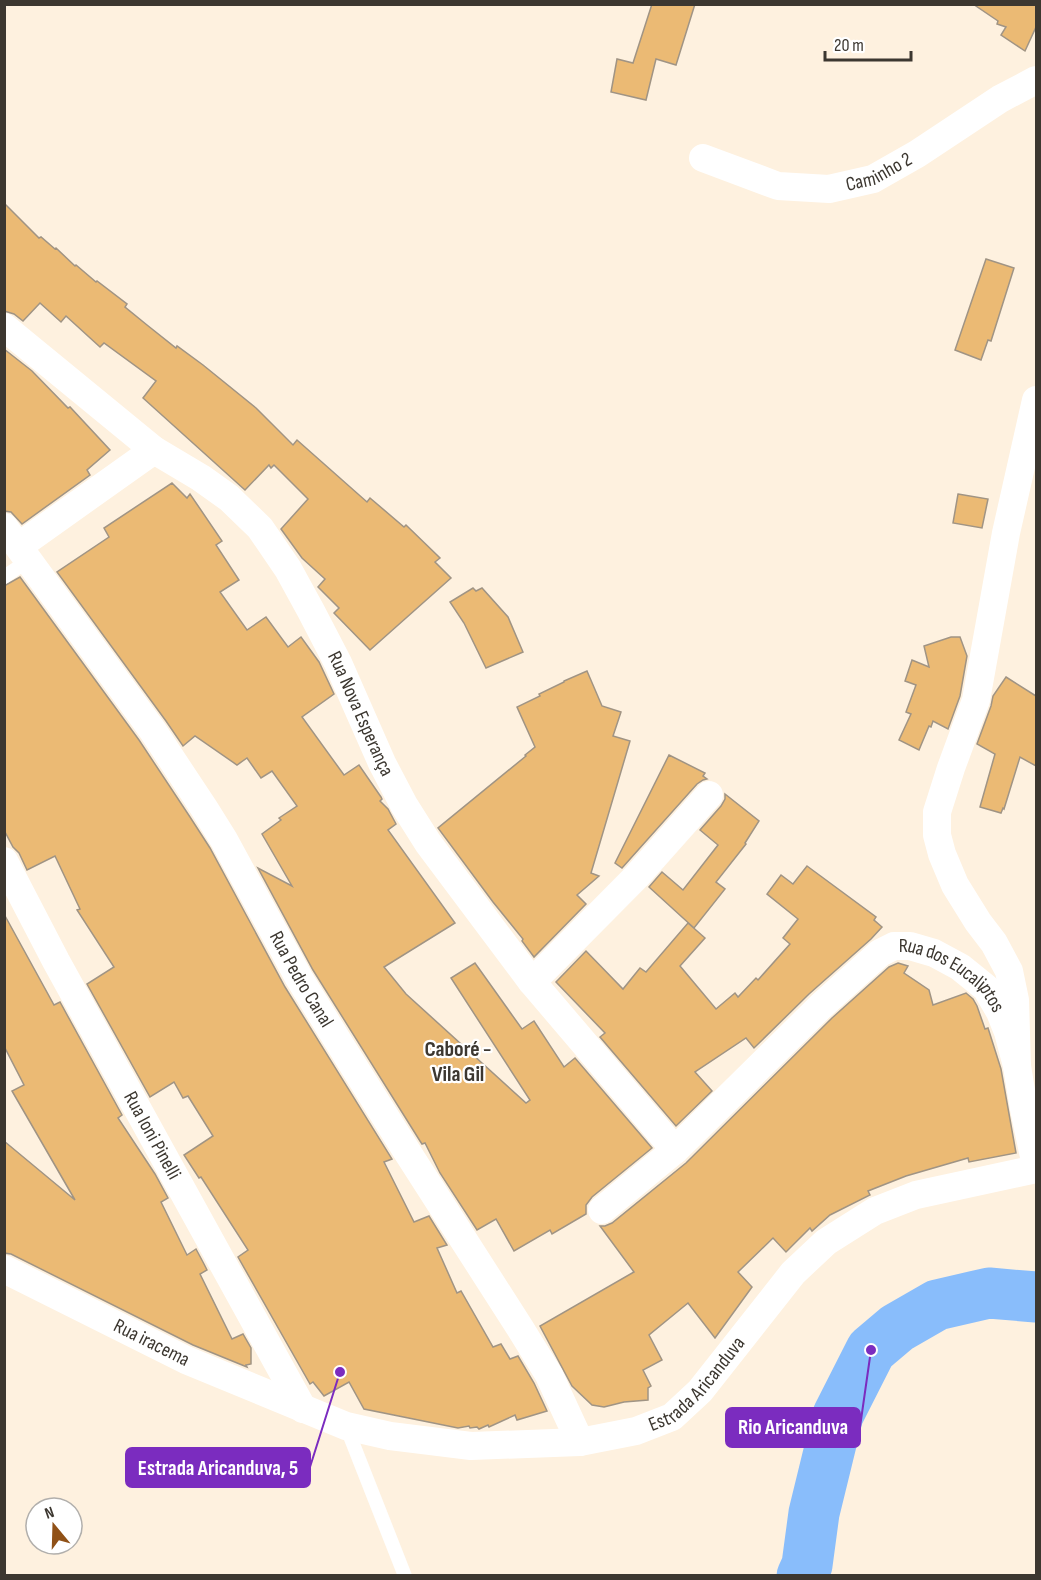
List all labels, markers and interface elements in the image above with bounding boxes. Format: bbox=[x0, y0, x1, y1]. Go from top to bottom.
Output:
scale bar bbox=[825, 24, 910, 62]
text: 20 m bbox=[834, 35, 864, 56]
street label: Caminho 2 bbox=[843, 147, 916, 197]
street label: Rua Nova Esperança bbox=[322, 647, 399, 780]
street label: Rua Pedro Canal bbox=[264, 927, 339, 1032]
street label: Rua dos Eucaliptos bbox=[899, 934, 1010, 1017]
district label: Caboré - Vila Gil bbox=[424, 1036, 492, 1088]
street label: Rua Ioni Pinelli bbox=[118, 1087, 186, 1184]
street label: Rua iracema bbox=[110, 1314, 194, 1372]
street label: Estrada Aricanduva bbox=[645, 1332, 750, 1437]
callout: Rio Aricanduva bbox=[726, 1408, 860, 1447]
text: Rio Aricanduva bbox=[738, 1415, 848, 1440]
callout: Estrada Aricanduva, 5 bbox=[126, 1448, 310, 1487]
text: Estrada Aricanduva, 5 bbox=[138, 1456, 298, 1481]
north arrow bbox=[24, 1496, 84, 1556]
text: N bbox=[42, 1503, 57, 1524]

